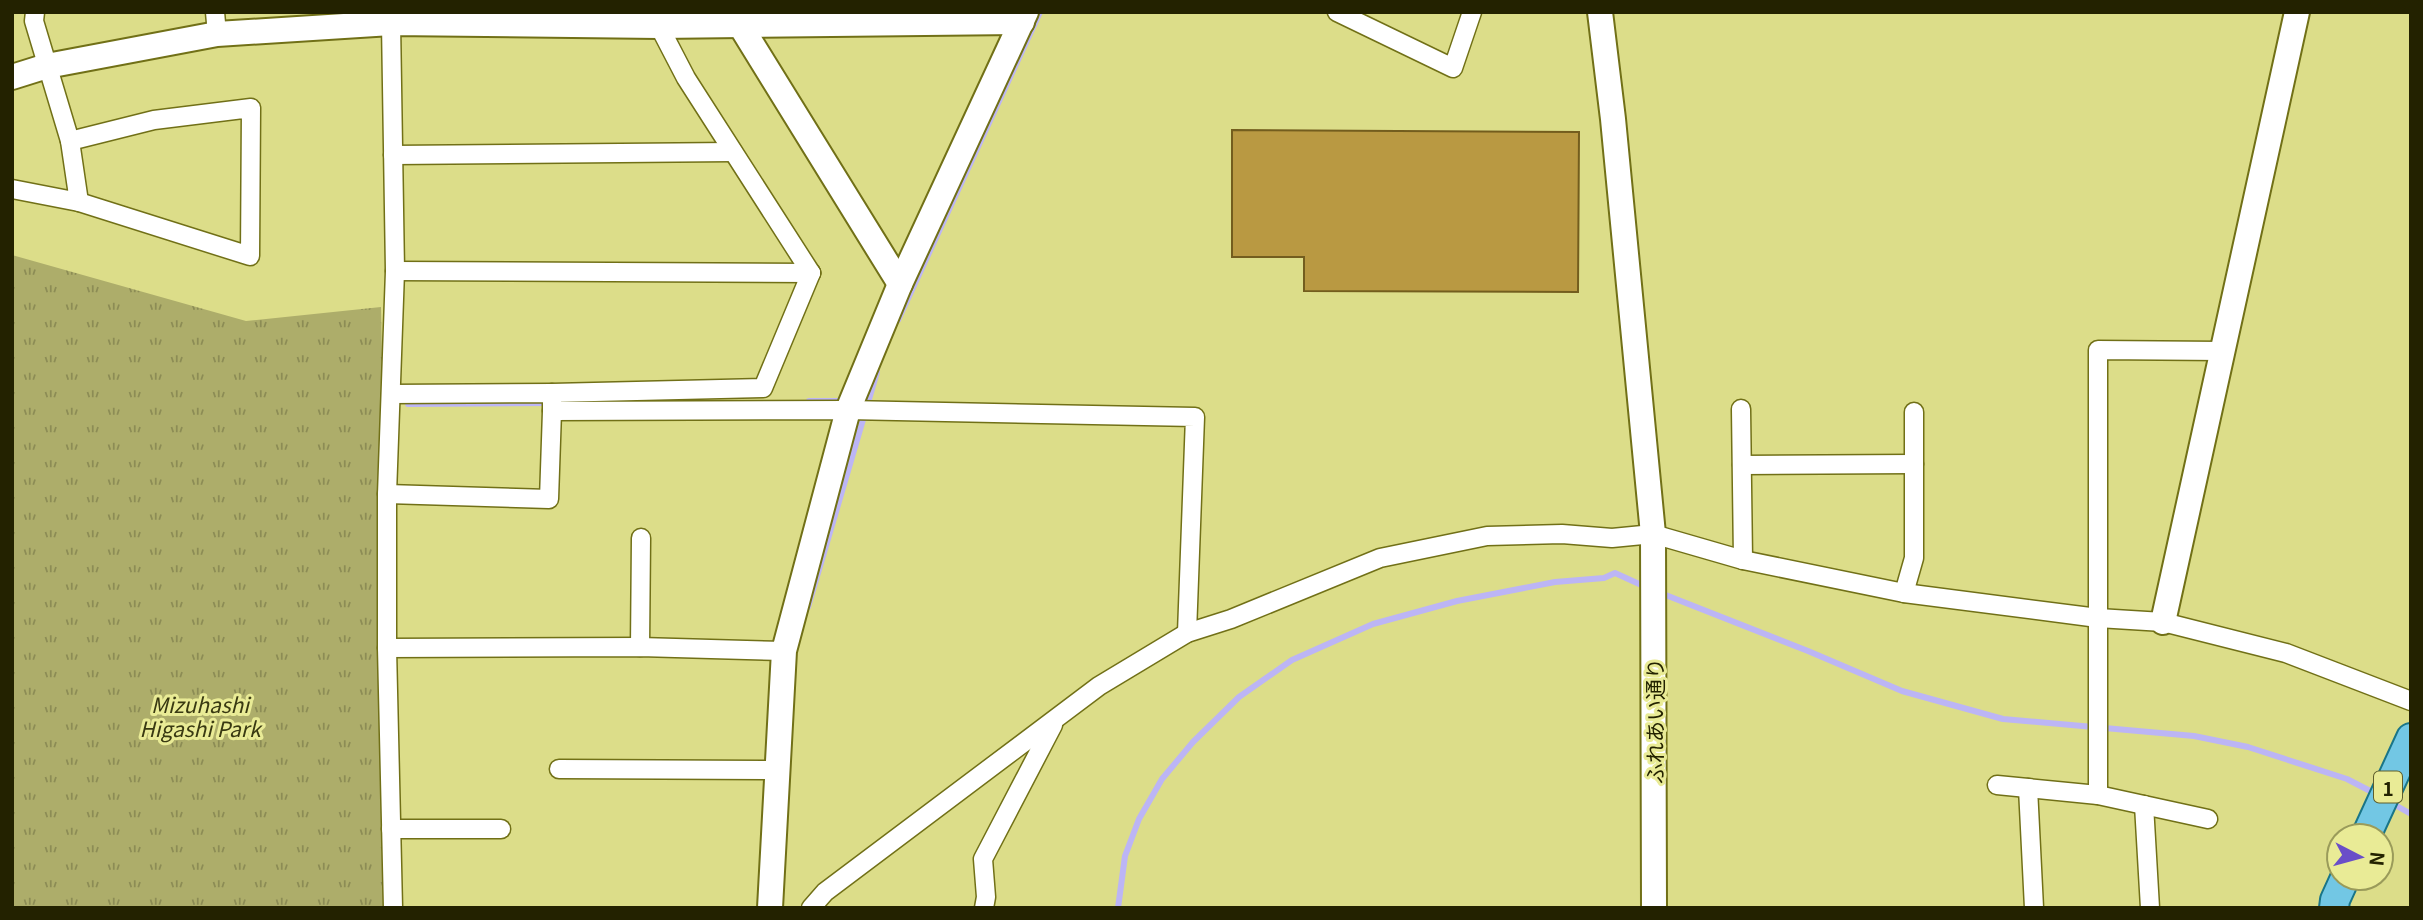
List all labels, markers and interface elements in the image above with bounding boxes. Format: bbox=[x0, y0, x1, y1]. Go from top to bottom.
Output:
street label: ふれあい通り bbox=[1639, 658, 1669, 784]
park label: Mizuhashi Higashi Park bbox=[139, 689, 263, 743]
road number: 1 bbox=[2374, 772, 2402, 802]
north arrow bbox=[2325, 822, 2395, 892]
text: N bbox=[2364, 850, 2393, 867]

